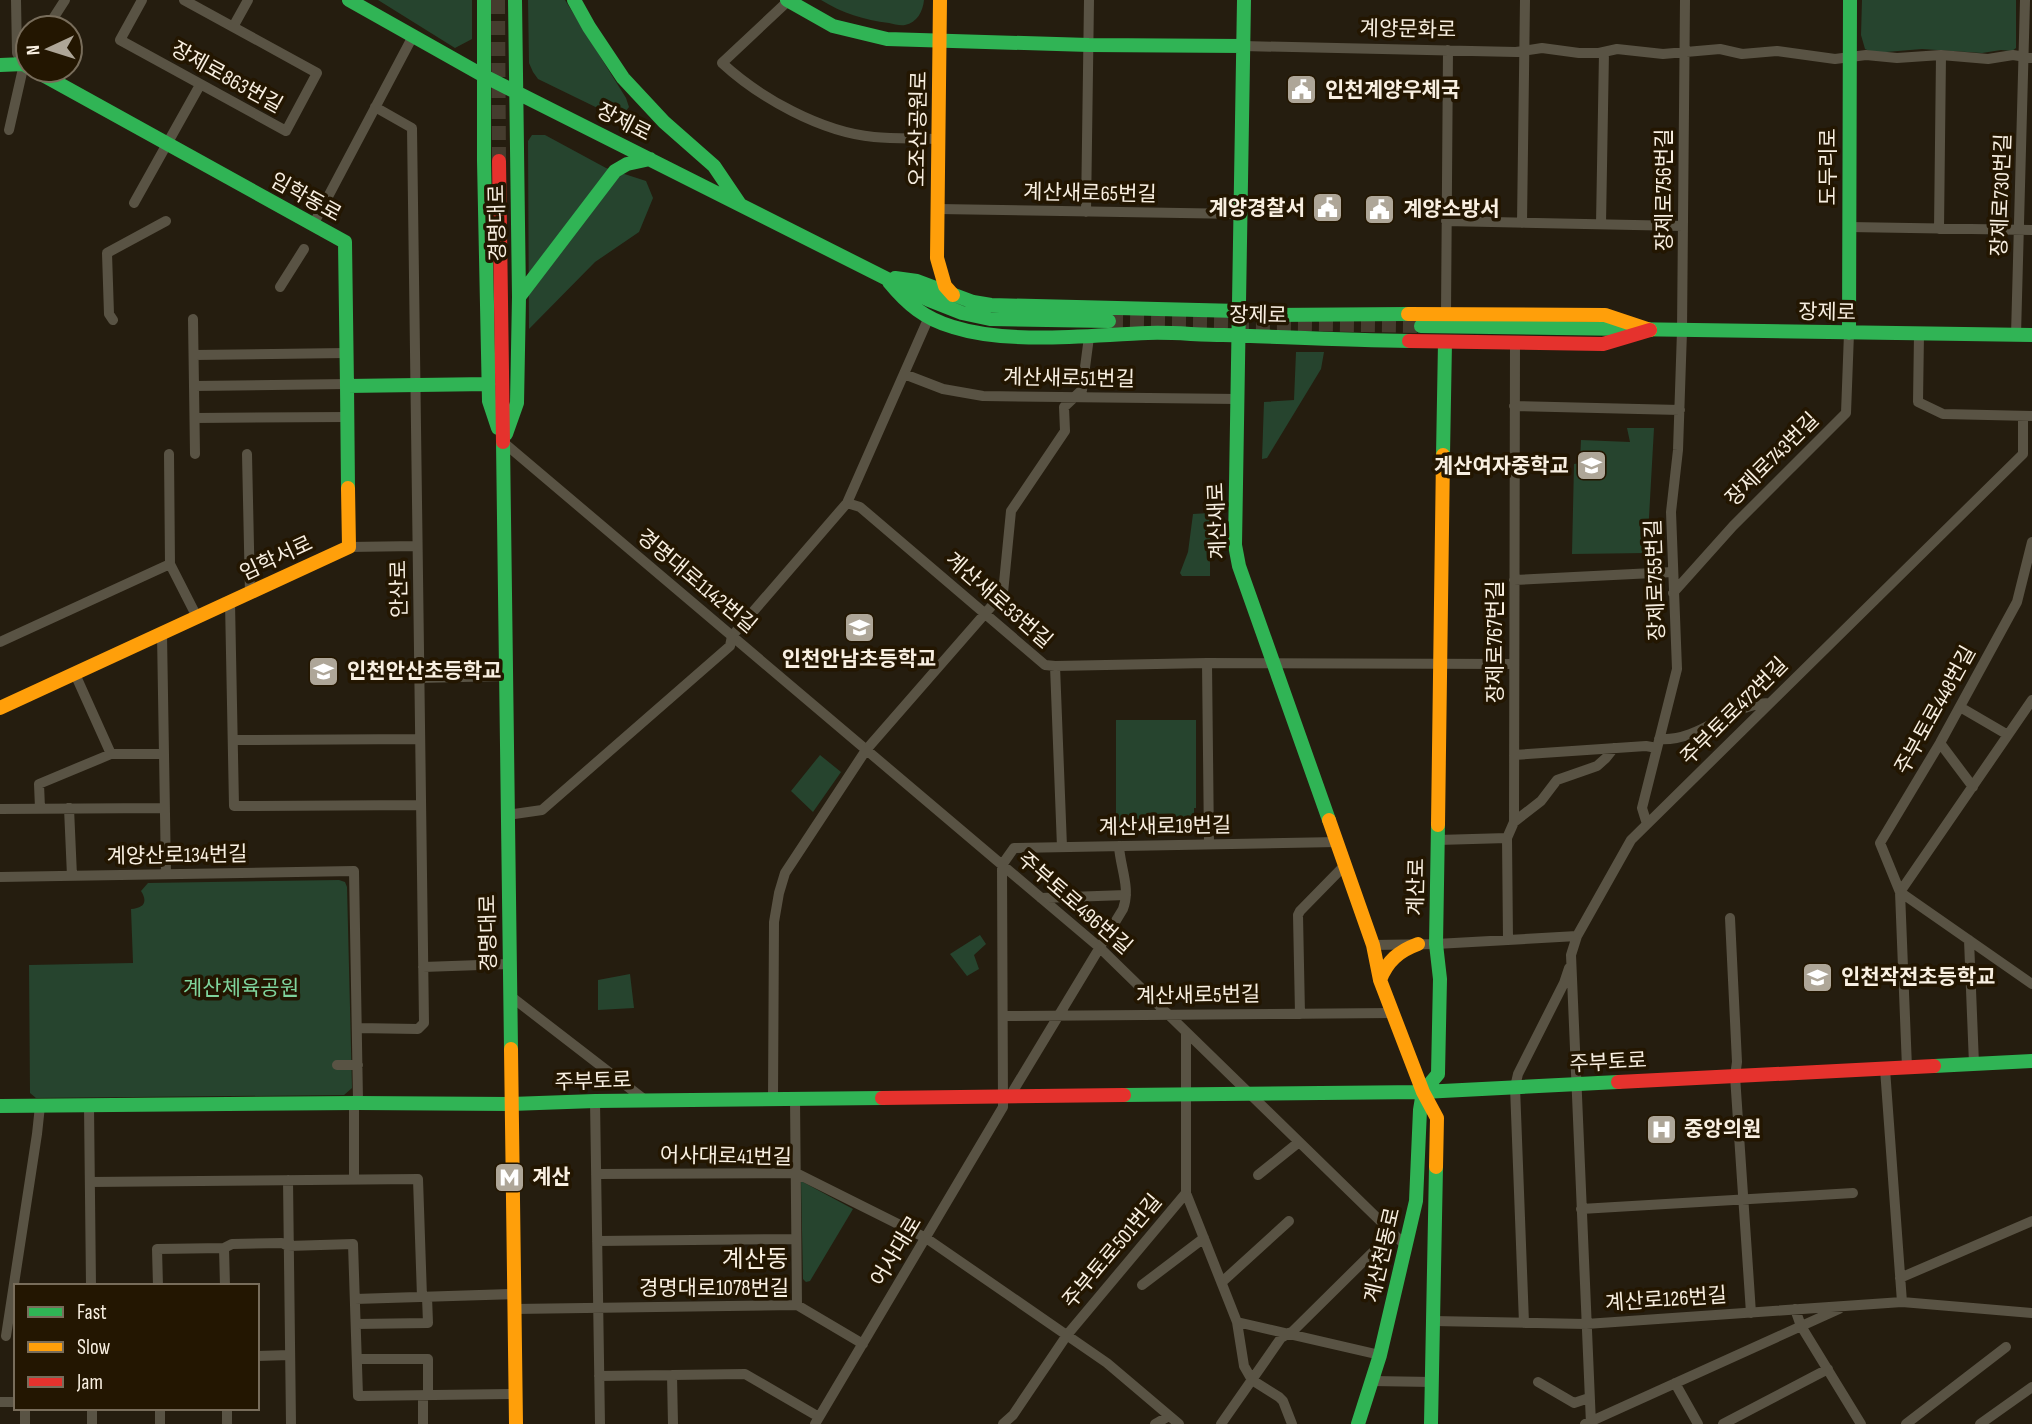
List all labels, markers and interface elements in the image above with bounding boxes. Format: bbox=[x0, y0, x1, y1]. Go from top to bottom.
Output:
north arrow bbox=[14, 14, 84, 84]
street label: 계양문화로 bbox=[1359, 16, 1457, 43]
street label: 장제로863번길 bbox=[167, 36, 287, 118]
text: N bbox=[22, 44, 45, 56]
street label: 오조산공원로 bbox=[905, 71, 932, 187]
public building icon: 인천계양우체국 bbox=[1285, 73, 1319, 107]
place label: 인천계양우체국 bbox=[1325, 78, 1460, 103]
street label: 장제로 bbox=[592, 98, 655, 147]
street label: 도두리로 bbox=[1816, 128, 1841, 206]
street label: 장제로756번길 bbox=[1652, 129, 1677, 251]
street label: 장제로730번길 bbox=[1987, 133, 2016, 257]
street label: 임학동로 bbox=[266, 168, 346, 227]
street label: 계산새로65번길 bbox=[1023, 180, 1157, 207]
street label: 경명대로 bbox=[484, 184, 511, 262]
public building icon: 계양경찰서 bbox=[1311, 191, 1345, 225]
public building icon: 계양소방서 bbox=[1363, 192, 1397, 226]
place label: 계양경찰서 bbox=[1208, 196, 1305, 221]
place label: 계양소방서 bbox=[1403, 197, 1500, 222]
street label: 장제로 bbox=[1798, 299, 1856, 326]
street label: 장제로 bbox=[1229, 302, 1287, 329]
street label: 계산새로51번길 bbox=[1003, 365, 1135, 392]
street label: 장제로743번길 bbox=[1721, 408, 1824, 511]
school or university icon: 계산여자중학교 bbox=[1575, 449, 1609, 483]
place label: 계산여자중학교 bbox=[1434, 454, 1569, 479]
street label: 계산새로 bbox=[1204, 482, 1231, 560]
street label: 장제로755번길 bbox=[1641, 519, 1670, 641]
street label: 경명대로1142번길 bbox=[632, 524, 761, 639]
street label: 임학서로 bbox=[236, 531, 317, 586]
street label: 계산새로33번길 bbox=[940, 547, 1057, 654]
street label: 안산로 bbox=[386, 560, 413, 618]
street label: 장제로767번길 bbox=[1483, 581, 1508, 703]
school or university icon: 인천안남초등학교 bbox=[842, 610, 876, 644]
street label: 주부토로448번길 bbox=[1890, 642, 1981, 779]
place label: 인천안남초등학교 bbox=[782, 647, 936, 672]
street label: 주부토로472번길 bbox=[1675, 652, 1793, 770]
school or university icon: 인천안산초등학교 bbox=[307, 654, 341, 688]
place label: 인천안산초등학교 bbox=[347, 659, 502, 684]
street label: 계산새로19번길 bbox=[1099, 813, 1232, 840]
street label: 계양산로134번길 bbox=[106, 842, 248, 869]
street label: 주부토로496번길 bbox=[1012, 847, 1137, 960]
street label: 계산로 bbox=[1403, 858, 1430, 916]
street label: 경명대로 bbox=[475, 894, 502, 972]
school or university icon: 인천작전초등학교 bbox=[1801, 960, 1835, 994]
place label: 인천작전초등학교 bbox=[1841, 965, 1996, 990]
park label: 계산체육공원 bbox=[183, 976, 299, 1001]
street label: 계산새로5번길 bbox=[1136, 982, 1260, 1009]
street label: 주부토로 bbox=[1569, 1048, 1647, 1077]
street label: 주부토로 bbox=[554, 1068, 632, 1095]
hospital icon: 중앙의원 bbox=[1644, 1112, 1678, 1146]
place label: 중앙의원 bbox=[1684, 1117, 1761, 1142]
street label: 어사대로41번길 bbox=[660, 1143, 792, 1170]
metro station icon: 계산 bbox=[492, 1160, 526, 1194]
place label: 계산 bbox=[532, 1165, 571, 1190]
street label: 주부토로501번길 bbox=[1057, 1189, 1167, 1313]
street label: 계산천동로 bbox=[1359, 1205, 1406, 1305]
street label: 어사대로 bbox=[866, 1212, 927, 1291]
district label: 계산동 bbox=[722, 1245, 788, 1274]
street label: 경명대로1078번길 bbox=[639, 1276, 789, 1301]
street label: 계산로126번길 bbox=[1604, 1283, 1728, 1316]
legend bbox=[14, 1284, 259, 1410]
text: Fast bbox=[77, 1300, 107, 1325]
text: Slow bbox=[77, 1335, 111, 1360]
text: Jam bbox=[76, 1370, 103, 1395]

